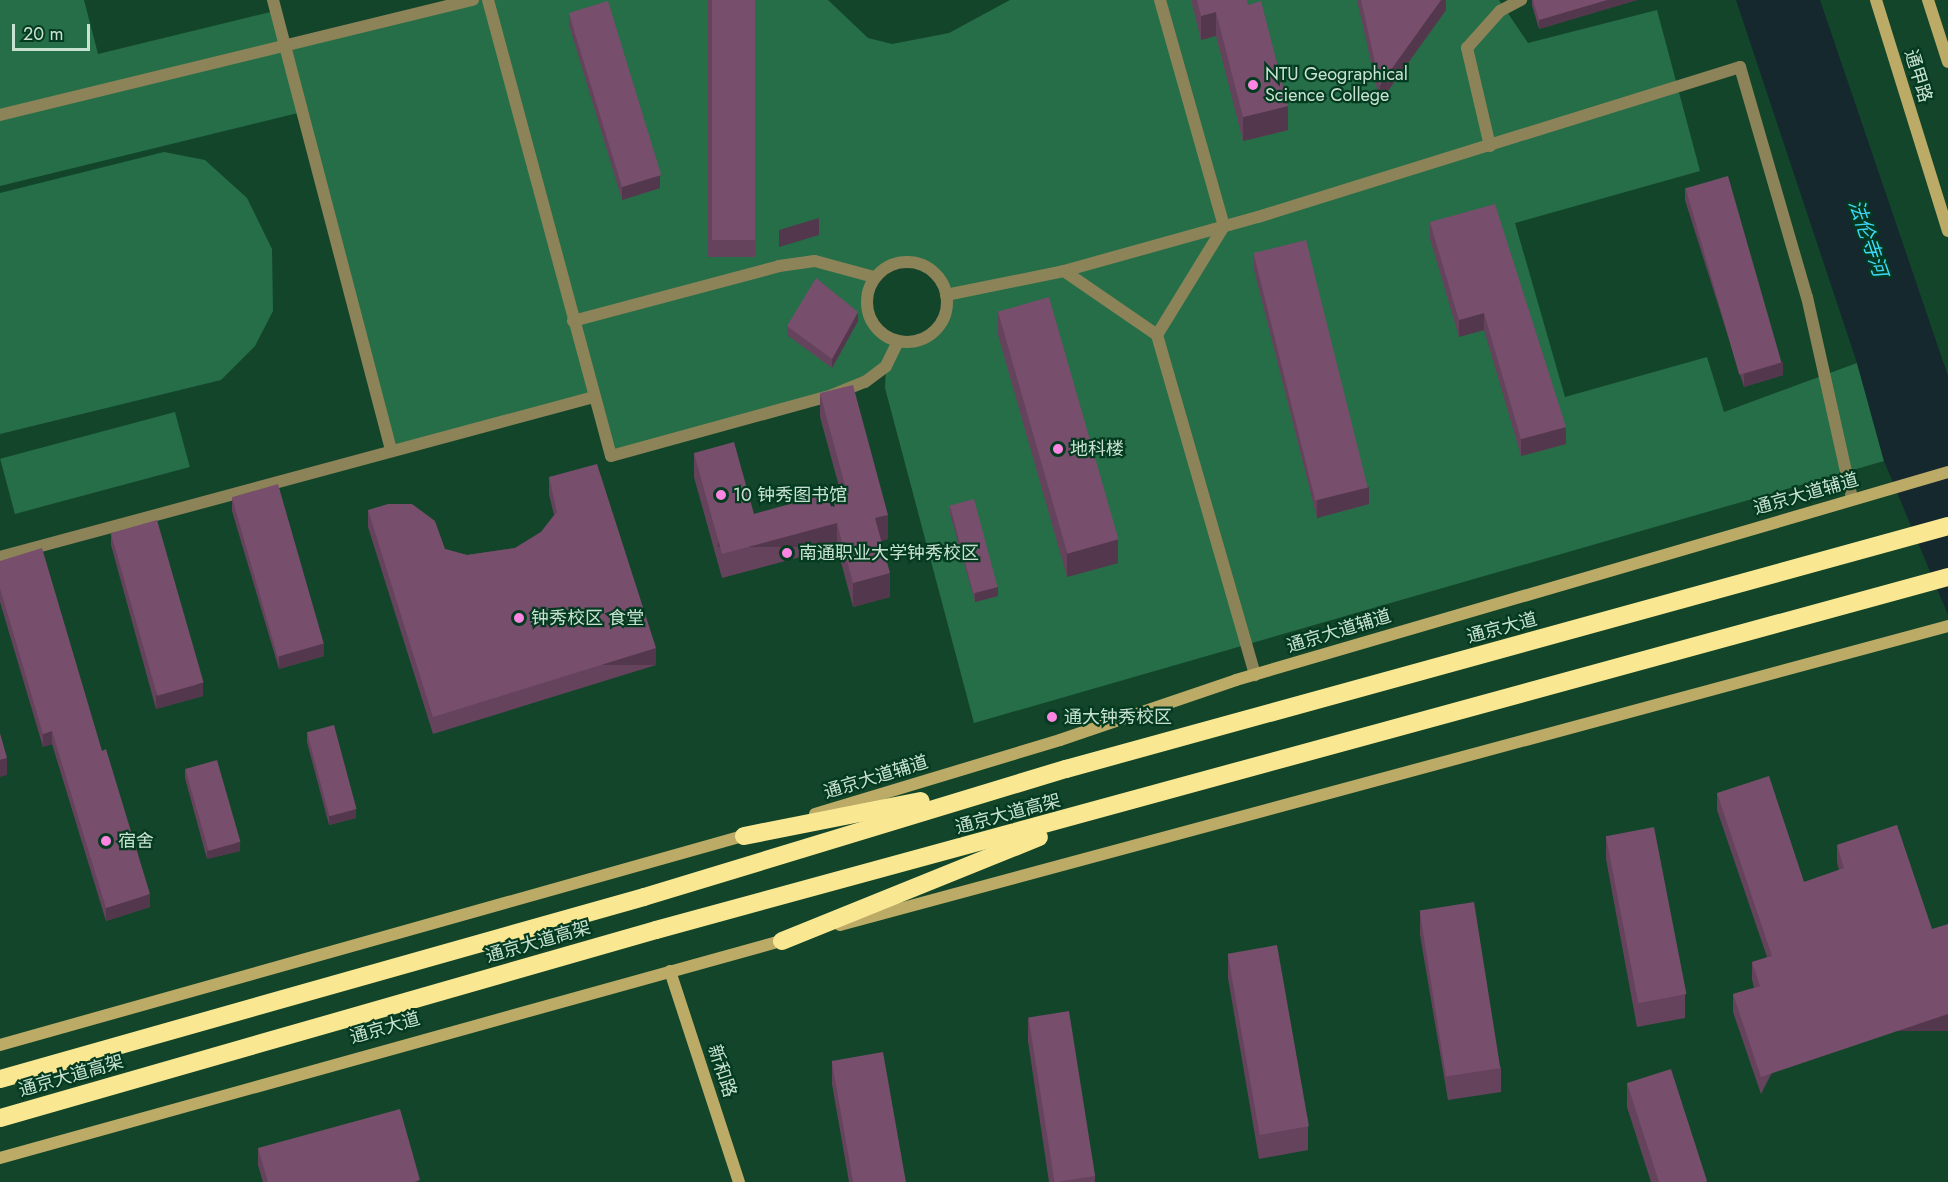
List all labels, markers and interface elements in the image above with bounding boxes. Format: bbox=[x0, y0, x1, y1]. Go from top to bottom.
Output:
scale bar bbox=[15, 12, 93, 50]
text: 20 m bbox=[23, 21, 63, 47]
street label: 通甲路 bbox=[1900, 47, 1936, 105]
place label: NTU Geographical Science College bbox=[1265, 64, 1408, 106]
marker: NTU Geographical Science College bbox=[1246, 78, 1260, 92]
water label: 法伦寺河 bbox=[1844, 196, 1892, 280]
place label: 地科楼 bbox=[1070, 438, 1124, 460]
marker: 地科楼 bbox=[1051, 442, 1065, 456]
street label: 通京大道辅道 bbox=[1751, 469, 1861, 519]
place label: 10 钟秀图书馆 bbox=[733, 484, 847, 506]
marker: 10 钟秀图书馆 bbox=[714, 488, 728, 502]
place label: 南通职业大学钟秀校区 bbox=[799, 542, 979, 564]
marker: 南通职业大学钟秀校区 bbox=[780, 546, 794, 560]
street label: 通京大道辅道 bbox=[1284, 605, 1394, 657]
place label: 钟秀校区 食堂 bbox=[531, 607, 644, 629]
street label: 通京大道 bbox=[1464, 608, 1540, 648]
marker: 钟秀校区 食堂 bbox=[512, 611, 526, 625]
place label: 通大钟秀校区 bbox=[1064, 706, 1172, 728]
marker: 通大钟秀校区 bbox=[1045, 710, 1059, 724]
street label: 通京大道辅道 bbox=[821, 751, 931, 803]
street label: 通京大道高架 bbox=[953, 790, 1063, 838]
place label: 宿舍 bbox=[118, 830, 154, 852]
marker: 宿舍 bbox=[99, 834, 113, 848]
street label: 通京大道高架 bbox=[483, 917, 593, 967]
street label: 通京大道 bbox=[347, 1008, 423, 1048]
street label: 新和路 bbox=[703, 1042, 741, 1100]
street label: 通京大道高架 bbox=[16, 1051, 126, 1101]

